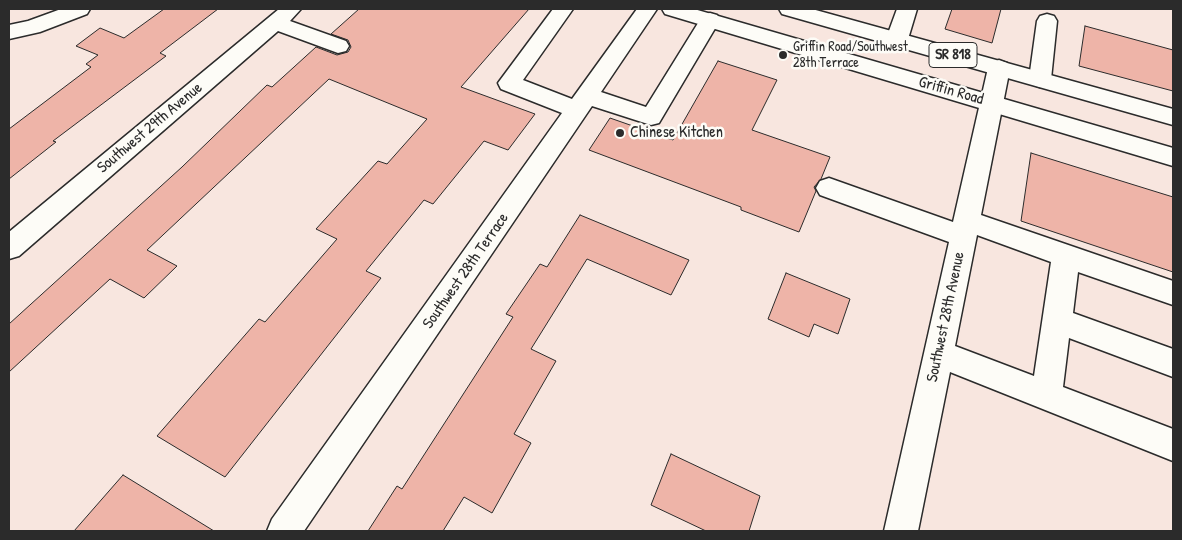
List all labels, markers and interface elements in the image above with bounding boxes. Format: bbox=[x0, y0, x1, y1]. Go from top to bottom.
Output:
place label: Griffin Road/Southwest 28th Terrace bbox=[793, 39, 908, 72]
road number: SR 818 bbox=[929, 42, 977, 68]
marker: Griffin Road/Southwest 28th Terrace bbox=[777, 49, 789, 61]
street label: Griffin Road bbox=[916, 73, 986, 109]
street label: Southwest 29th Avenue bbox=[94, 78, 206, 178]
place label: Chinese Kitchen bbox=[630, 123, 723, 143]
marker: Chinese Kitchen bbox=[614, 127, 626, 139]
street label: Southwest 28th Terrace bbox=[419, 209, 513, 333]
street label: Southwest 28th Avenue bbox=[923, 250, 969, 384]

